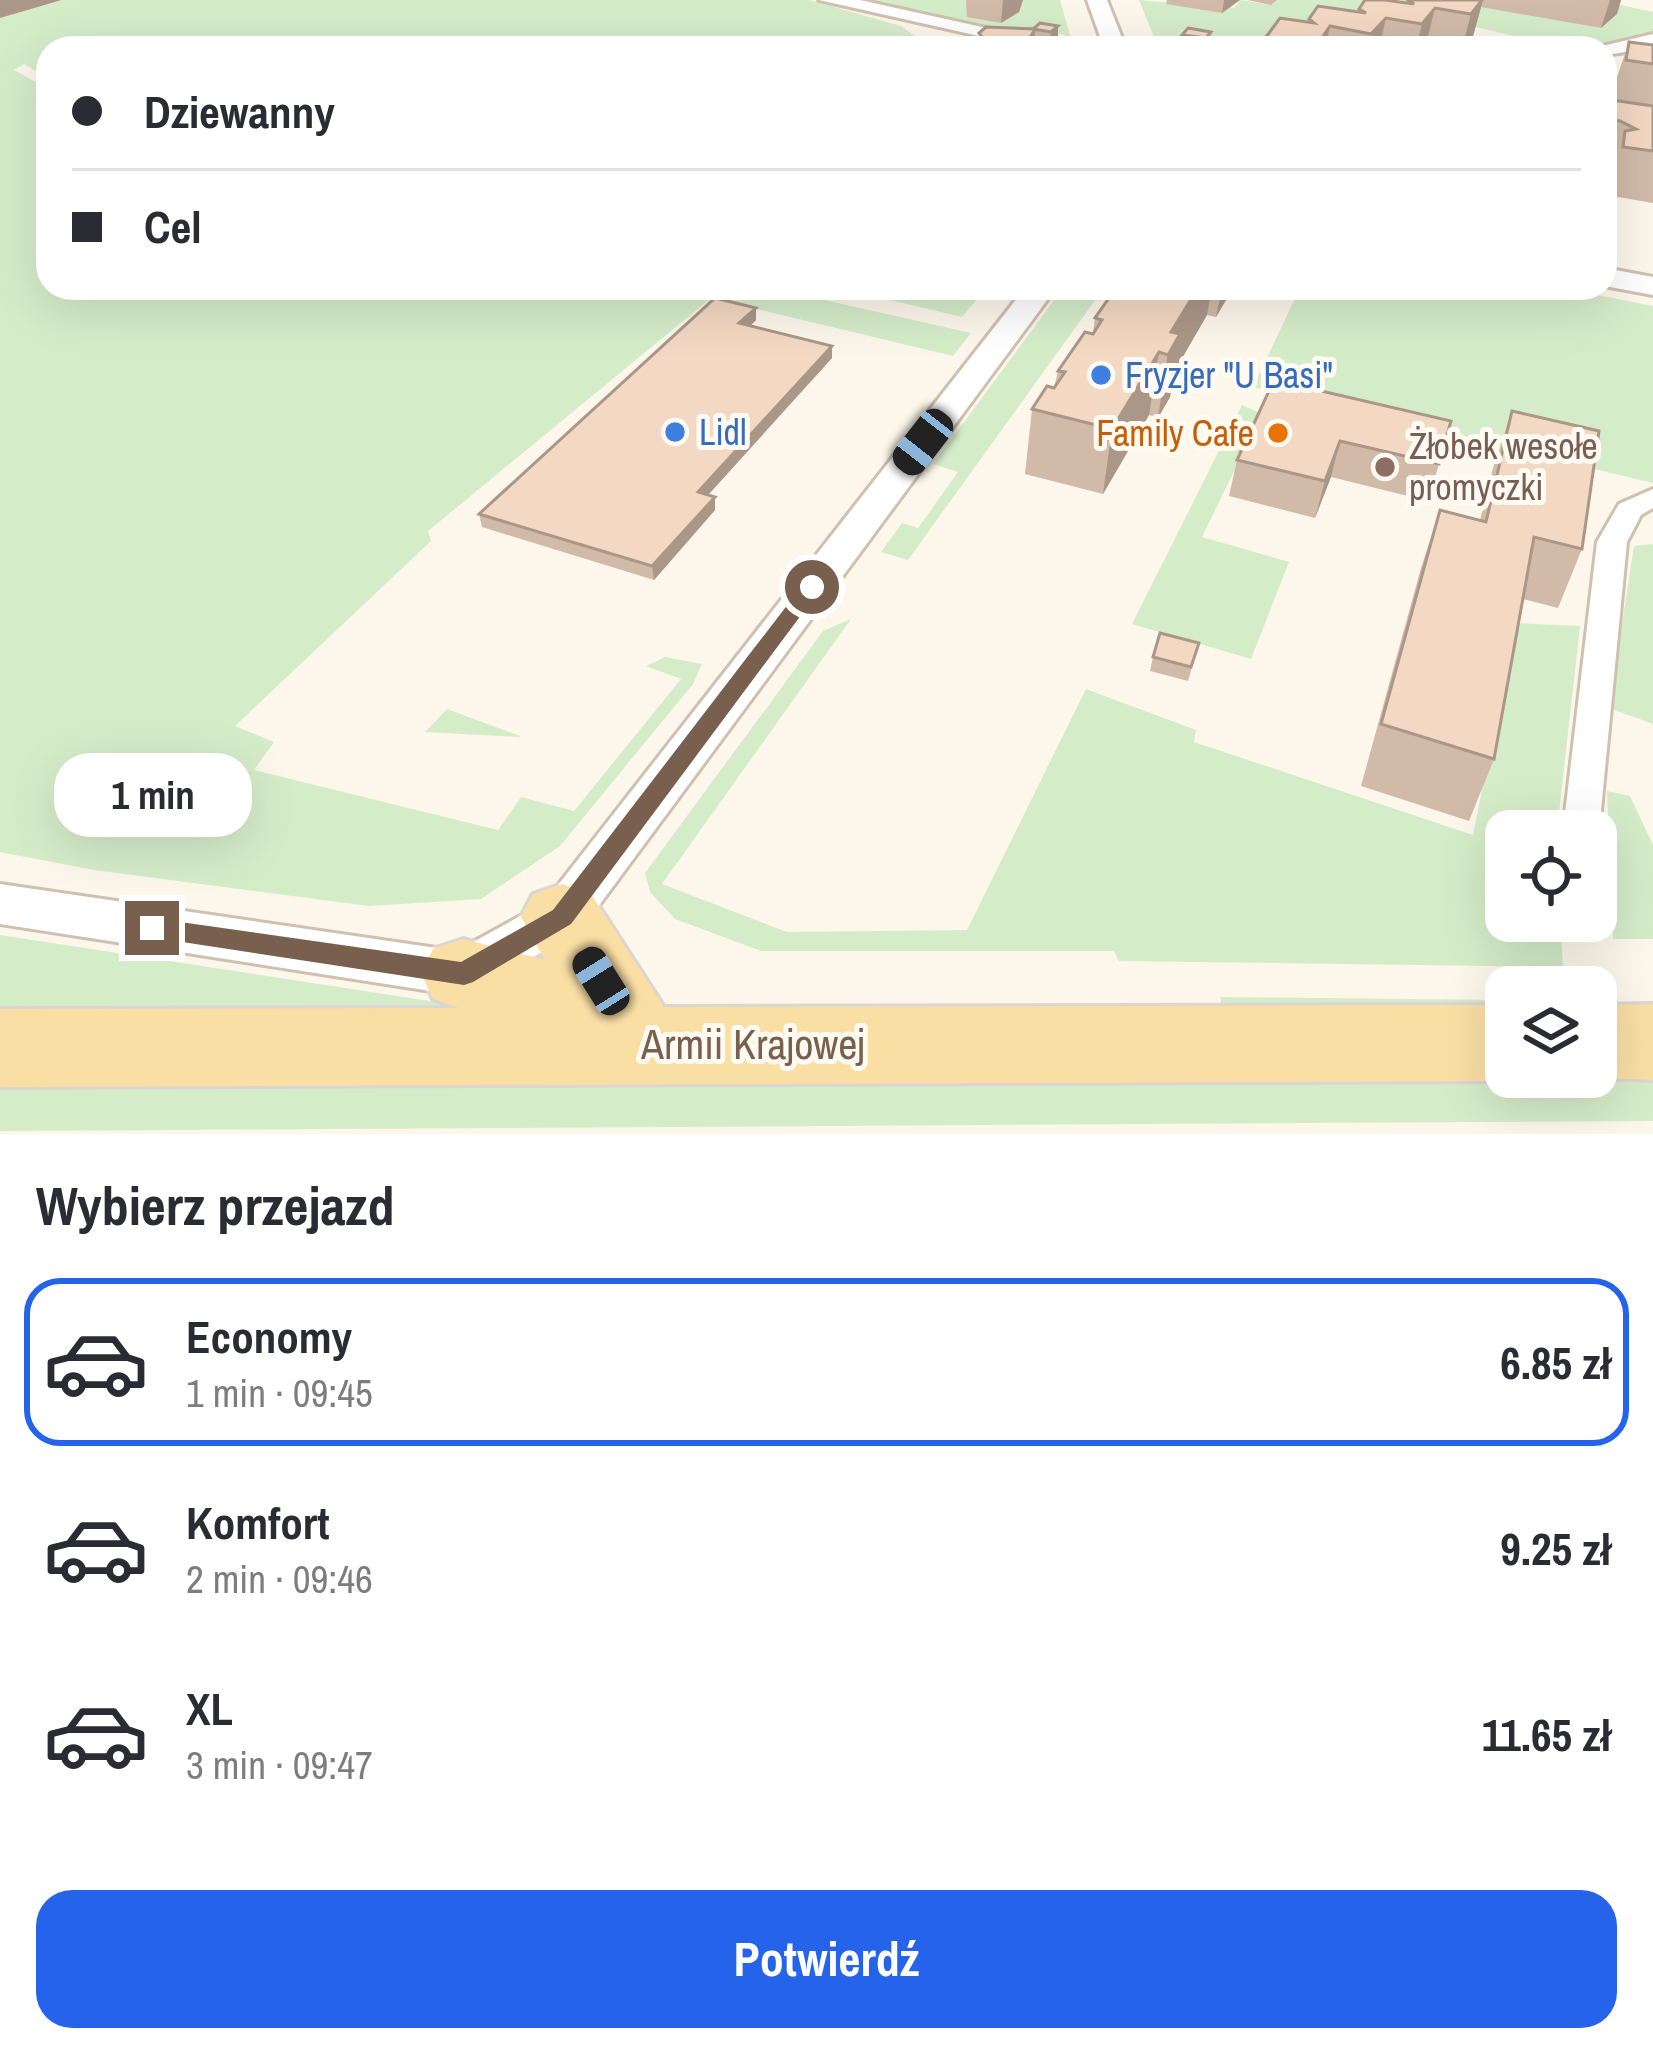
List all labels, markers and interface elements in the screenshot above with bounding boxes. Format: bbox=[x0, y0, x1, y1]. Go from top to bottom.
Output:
text: Dziewanny bbox=[144, 81, 335, 142]
text: Cel bbox=[144, 196, 201, 257]
place label: Fryzjer "U Basi" bbox=[1125, 351, 1333, 399]
marker: Fryzjer "U Basi" bbox=[1088, 362, 1114, 388]
car bbox=[887, 403, 959, 481]
place label: Lidl bbox=[699, 408, 747, 456]
place label: Family Cafe bbox=[1096, 409, 1254, 457]
marker: Lidl bbox=[662, 419, 688, 445]
marker: Family Cafe bbox=[1265, 420, 1291, 446]
place label: Żłobek wesołe promyczki bbox=[1409, 422, 1598, 511]
marker: Żłobek wesołe promyczki bbox=[1372, 454, 1398, 480]
route start bbox=[785, 560, 839, 614]
callout: 1 min bbox=[53, 754, 251, 838]
text: 1 min bbox=[111, 769, 195, 821]
map controls bbox=[1485, 810, 1617, 1098]
button: locate bbox=[1485, 810, 1617, 942]
route end bbox=[125, 901, 179, 955]
car bbox=[567, 941, 635, 1021]
button: layers bbox=[1485, 966, 1617, 1098]
street label: Armii Krajowej bbox=[640, 1016, 865, 1072]
text: Wybierz przejazd bbox=[36, 1169, 395, 1242]
text: Economy bbox=[186, 1306, 352, 1367]
icon: car bbox=[42, 1308, 150, 1416]
text: 6.85 zł bbox=[1500, 1332, 1611, 1393]
text: 1 min · 09:45 bbox=[186, 1367, 373, 1419]
text: Komfort bbox=[186, 1492, 329, 1553]
icon: car bbox=[42, 1494, 150, 1602]
text: 9.25 zł bbox=[1500, 1518, 1611, 1579]
text: 2 min · 09:46 bbox=[186, 1553, 373, 1605]
text: XL bbox=[186, 1678, 233, 1739]
icon: car bbox=[42, 1680, 150, 1788]
text: 11.65 zł bbox=[1482, 1704, 1611, 1765]
text: 3 min · 09:47 bbox=[186, 1739, 373, 1791]
button: Potwierdź bbox=[36, 1890, 1617, 2028]

